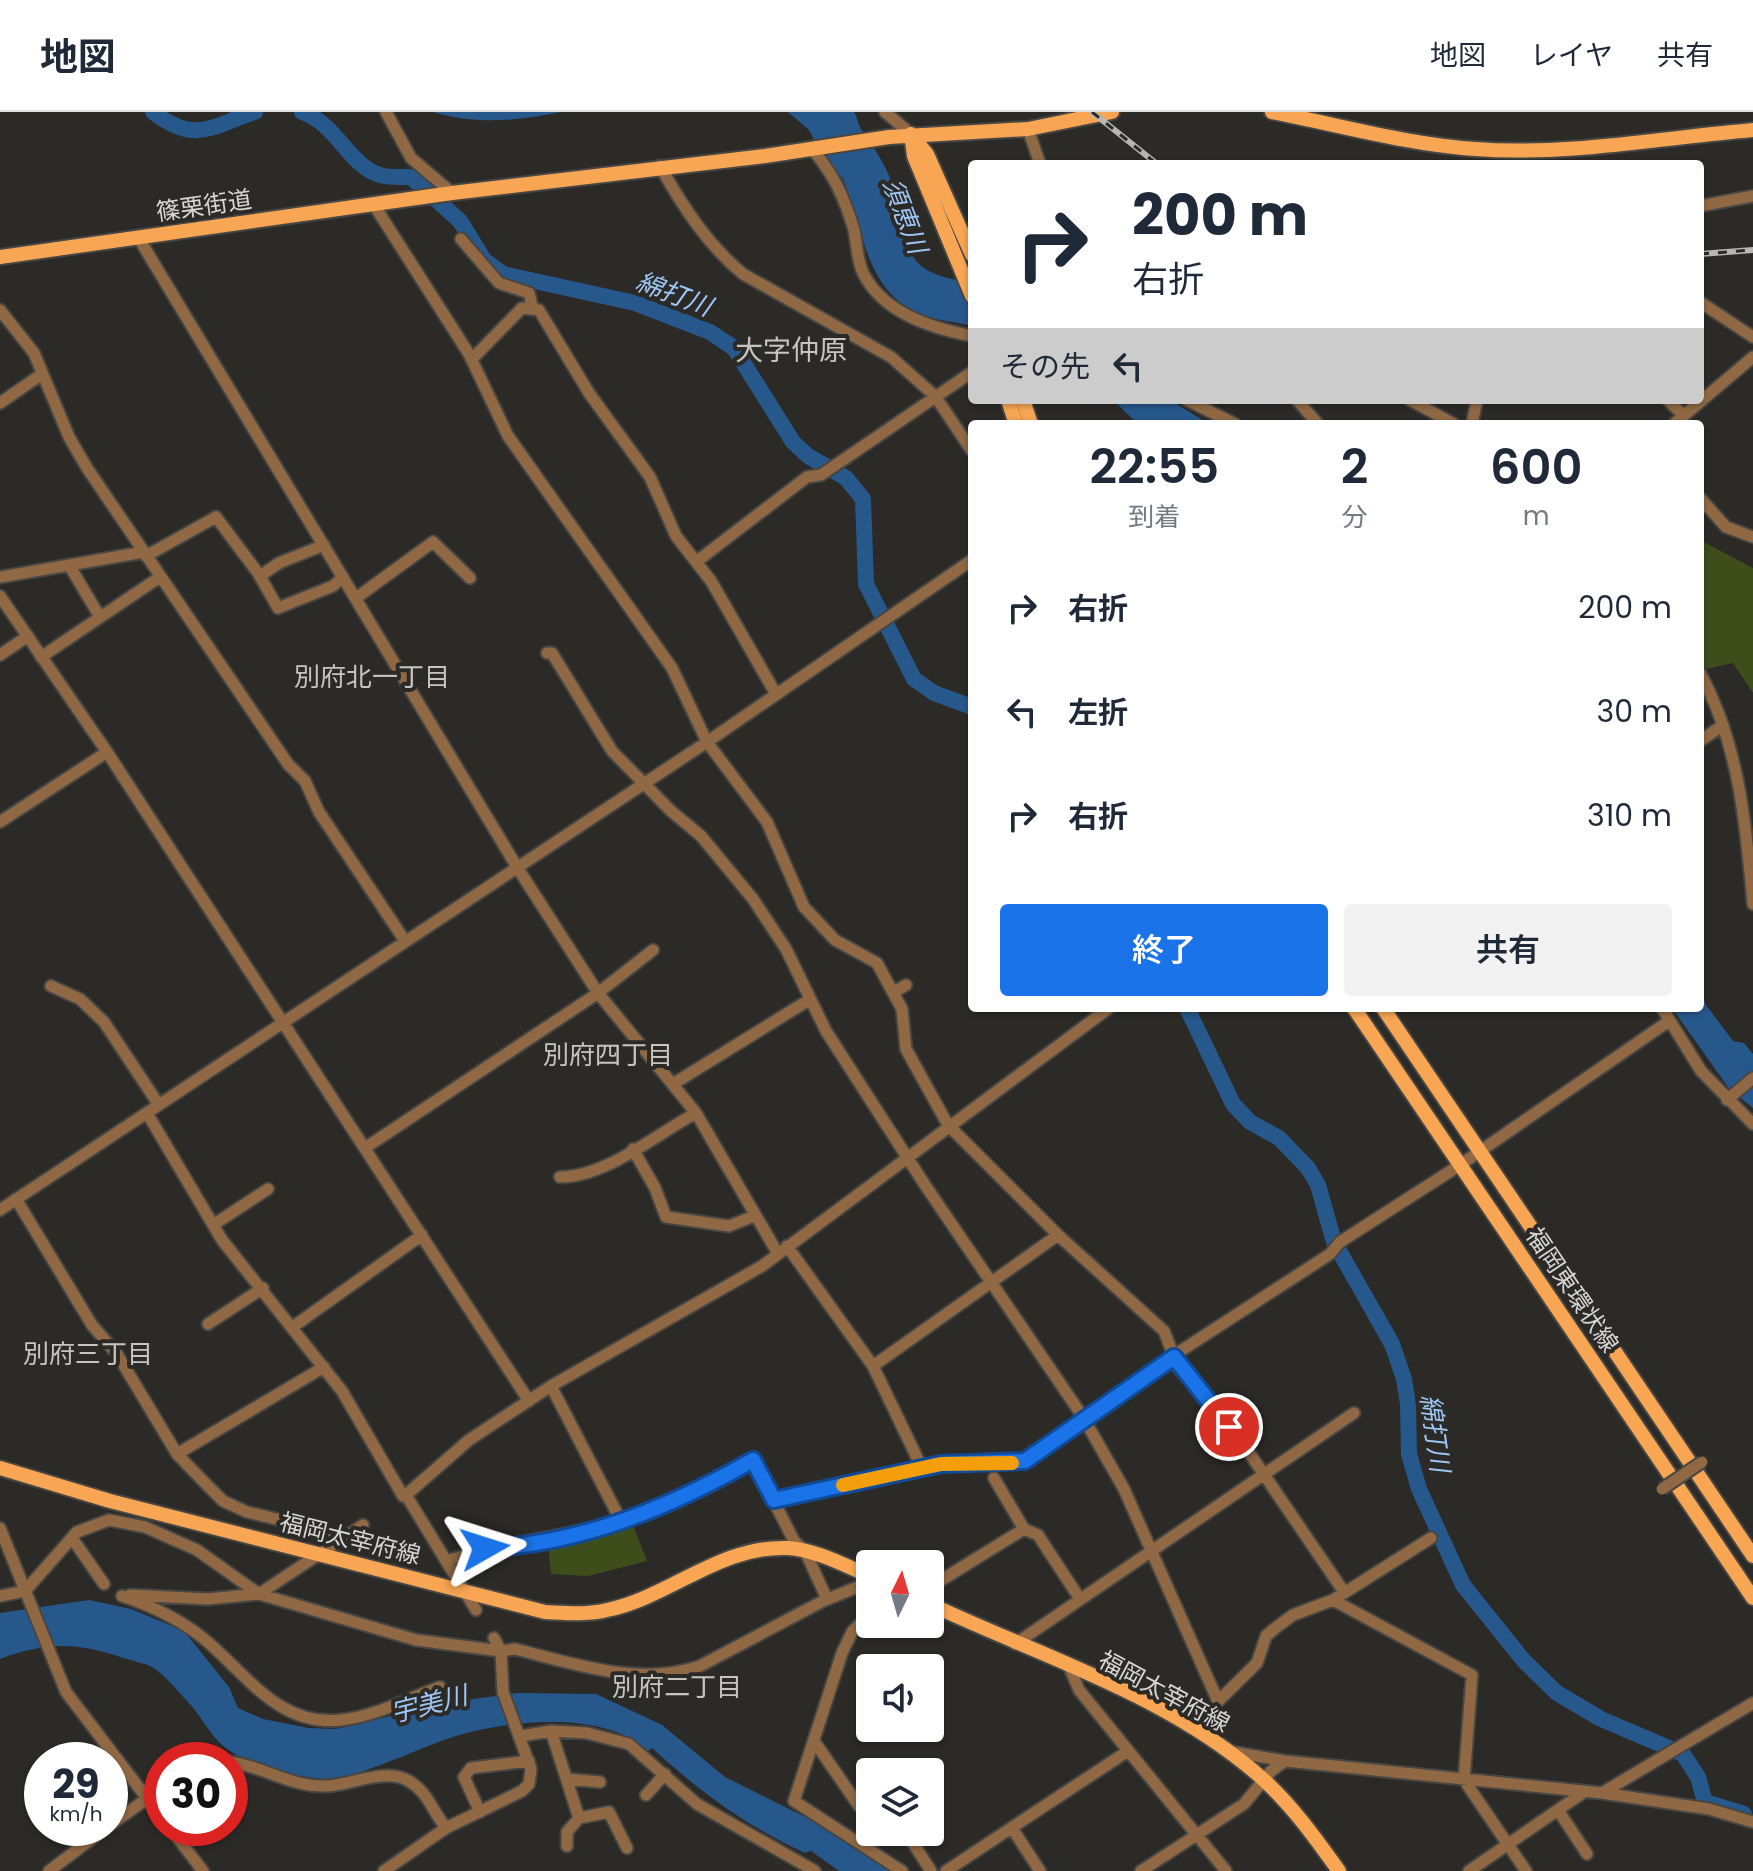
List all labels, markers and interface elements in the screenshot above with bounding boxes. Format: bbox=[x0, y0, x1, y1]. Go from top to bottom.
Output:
text: 地図 bbox=[40, 30, 116, 83]
text: 地図 bbox=[1430, 36, 1486, 75]
text: レイヤ bbox=[1530, 36, 1613, 75]
text: 共有 bbox=[1657, 36, 1713, 75]
water label: 須恵川 bbox=[874, 173, 937, 262]
text: 200 m bbox=[1132, 176, 1308, 255]
street label: 篠栗街道 bbox=[154, 182, 254, 229]
icon: right bbox=[1000, 192, 1104, 296]
text: 右折 bbox=[1132, 254, 1204, 305]
water label: 綿打川 bbox=[631, 263, 720, 326]
district label: 大字仲原 bbox=[735, 331, 847, 370]
icon: left bbox=[1106, 344, 1150, 388]
text: その先 bbox=[1000, 345, 1090, 388]
text: 22:55 bbox=[1090, 433, 1219, 500]
text: 2 bbox=[1341, 433, 1368, 500]
text: 600 bbox=[1490, 434, 1582, 501]
text: m bbox=[1523, 498, 1549, 534]
text: 到着 bbox=[1128, 499, 1180, 535]
text: 分 bbox=[1341, 499, 1367, 535]
icon: right bbox=[1000, 586, 1044, 630]
text: 200 m bbox=[1578, 586, 1672, 629]
text: 右折 bbox=[1068, 587, 1128, 630]
district label: 別府北一丁目 bbox=[294, 659, 450, 695]
icon: left bbox=[1000, 690, 1044, 734]
text: 30 m bbox=[1597, 690, 1672, 733]
text: 左折 bbox=[1068, 691, 1128, 734]
icon: right bbox=[1000, 794, 1044, 838]
text: 310 m bbox=[1587, 794, 1672, 837]
text: 右折 bbox=[1068, 795, 1128, 838]
button: 終了 bbox=[1000, 904, 1328, 996]
button: 共有 bbox=[1344, 904, 1672, 996]
district label: 別府四丁目 bbox=[543, 1037, 673, 1073]
street label: 福岡東環状線 bbox=[1518, 1221, 1626, 1359]
district label: 別府三丁目 bbox=[23, 1336, 153, 1372]
water label: 綿打川 bbox=[1412, 1392, 1459, 1477]
pin bbox=[1195, 1393, 1263, 1461]
icon: arrive bbox=[1207, 1405, 1251, 1449]
street label: 福岡太宰府線 bbox=[276, 1505, 424, 1572]
position arrow bbox=[443, 1506, 527, 1590]
north arrow bbox=[856, 1550, 944, 1638]
map controls bbox=[856, 1550, 944, 1846]
street label: 福岡太宰府線 bbox=[1093, 1643, 1236, 1740]
button: sound bbox=[856, 1654, 944, 1742]
district label: 別府二丁目 bbox=[612, 1669, 742, 1705]
water label: 宇美川 bbox=[387, 1676, 474, 1731]
speed limit sign: 30 bbox=[144, 1742, 248, 1846]
text: 29 bbox=[52, 1756, 100, 1812]
button: layers bbox=[856, 1758, 944, 1846]
text: km/h bbox=[49, 1800, 103, 1828]

